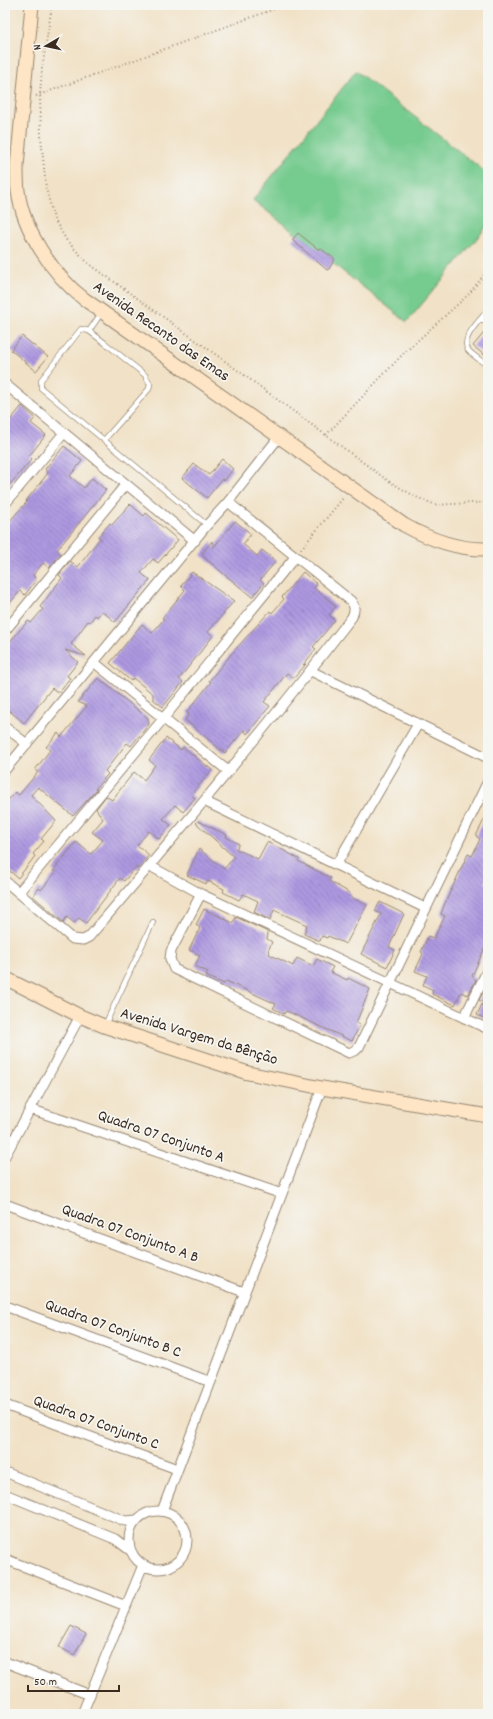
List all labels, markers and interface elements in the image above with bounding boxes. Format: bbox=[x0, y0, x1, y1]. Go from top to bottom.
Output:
north arrow bbox=[26, 26, 66, 66]
text: N bbox=[30, 43, 46, 51]
street label: Avenida Recanto das Emas bbox=[88, 276, 234, 388]
street label: Avenida Vargem da Bênção bbox=[118, 1002, 280, 1072]
street label: Quadra 07 Conjunto A bbox=[94, 1104, 228, 1170]
street label: Quadra 07 Conjunto A B bbox=[58, 1198, 202, 1270]
street label: Quadra 07 Conjunto B C bbox=[42, 1294, 184, 1364]
street label: Quadra 07 Conjunto C bbox=[30, 1390, 162, 1456]
scale bar bbox=[28, 1667, 119, 1693]
text: 50 m bbox=[34, 1674, 57, 1691]

